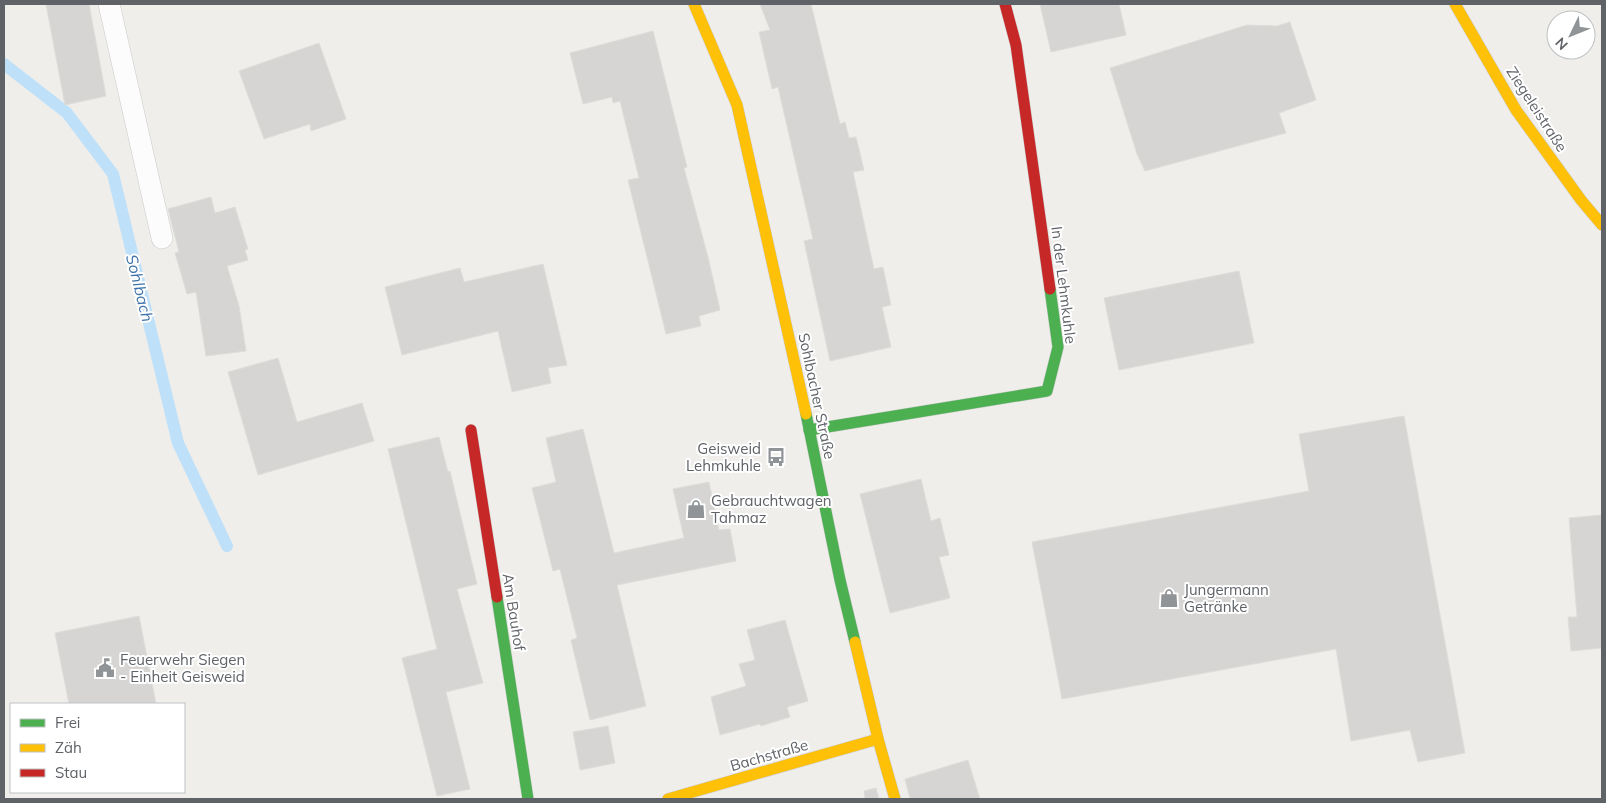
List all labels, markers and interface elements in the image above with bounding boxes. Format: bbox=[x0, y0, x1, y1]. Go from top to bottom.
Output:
north arrow bbox=[1546, 10, 1596, 60]
text: N bbox=[1551, 34, 1572, 54]
street label: Ziegeleistraße bbox=[1502, 63, 1572, 155]
street label: In der Lehmkuhle bbox=[1047, 225, 1081, 345]
water label: Sohlbach bbox=[122, 252, 158, 324]
street label: Sohlbacher Straße bbox=[794, 331, 840, 461]
place label: Geisweid Lehmkuhle bbox=[686, 439, 761, 475]
bus stop icon: Geisweid Lehmkuhle bbox=[765, 446, 787, 468]
place label: Gebrauchtwagen Tahmaz bbox=[711, 491, 832, 527]
shop icon: Gebrauchtwagen Tahmaz bbox=[685, 498, 707, 520]
street label: Am Bauhof bbox=[498, 572, 530, 653]
place label: Jungermann Getränke bbox=[1184, 580, 1269, 616]
shop icon: Jungermann Getränke bbox=[1158, 587, 1180, 609]
place label: Feuerwehr Siegen - Einheit Geisweid bbox=[120, 650, 245, 686]
public building icon: Feuerwehr Siegen - Einheit Geisweid bbox=[94, 657, 116, 679]
legend bbox=[10, 703, 185, 793]
text: Frei bbox=[55, 713, 80, 732]
street label: Bachstraße bbox=[728, 735, 810, 775]
text: Zäh bbox=[55, 738, 82, 757]
text: Stau bbox=[55, 763, 87, 782]

